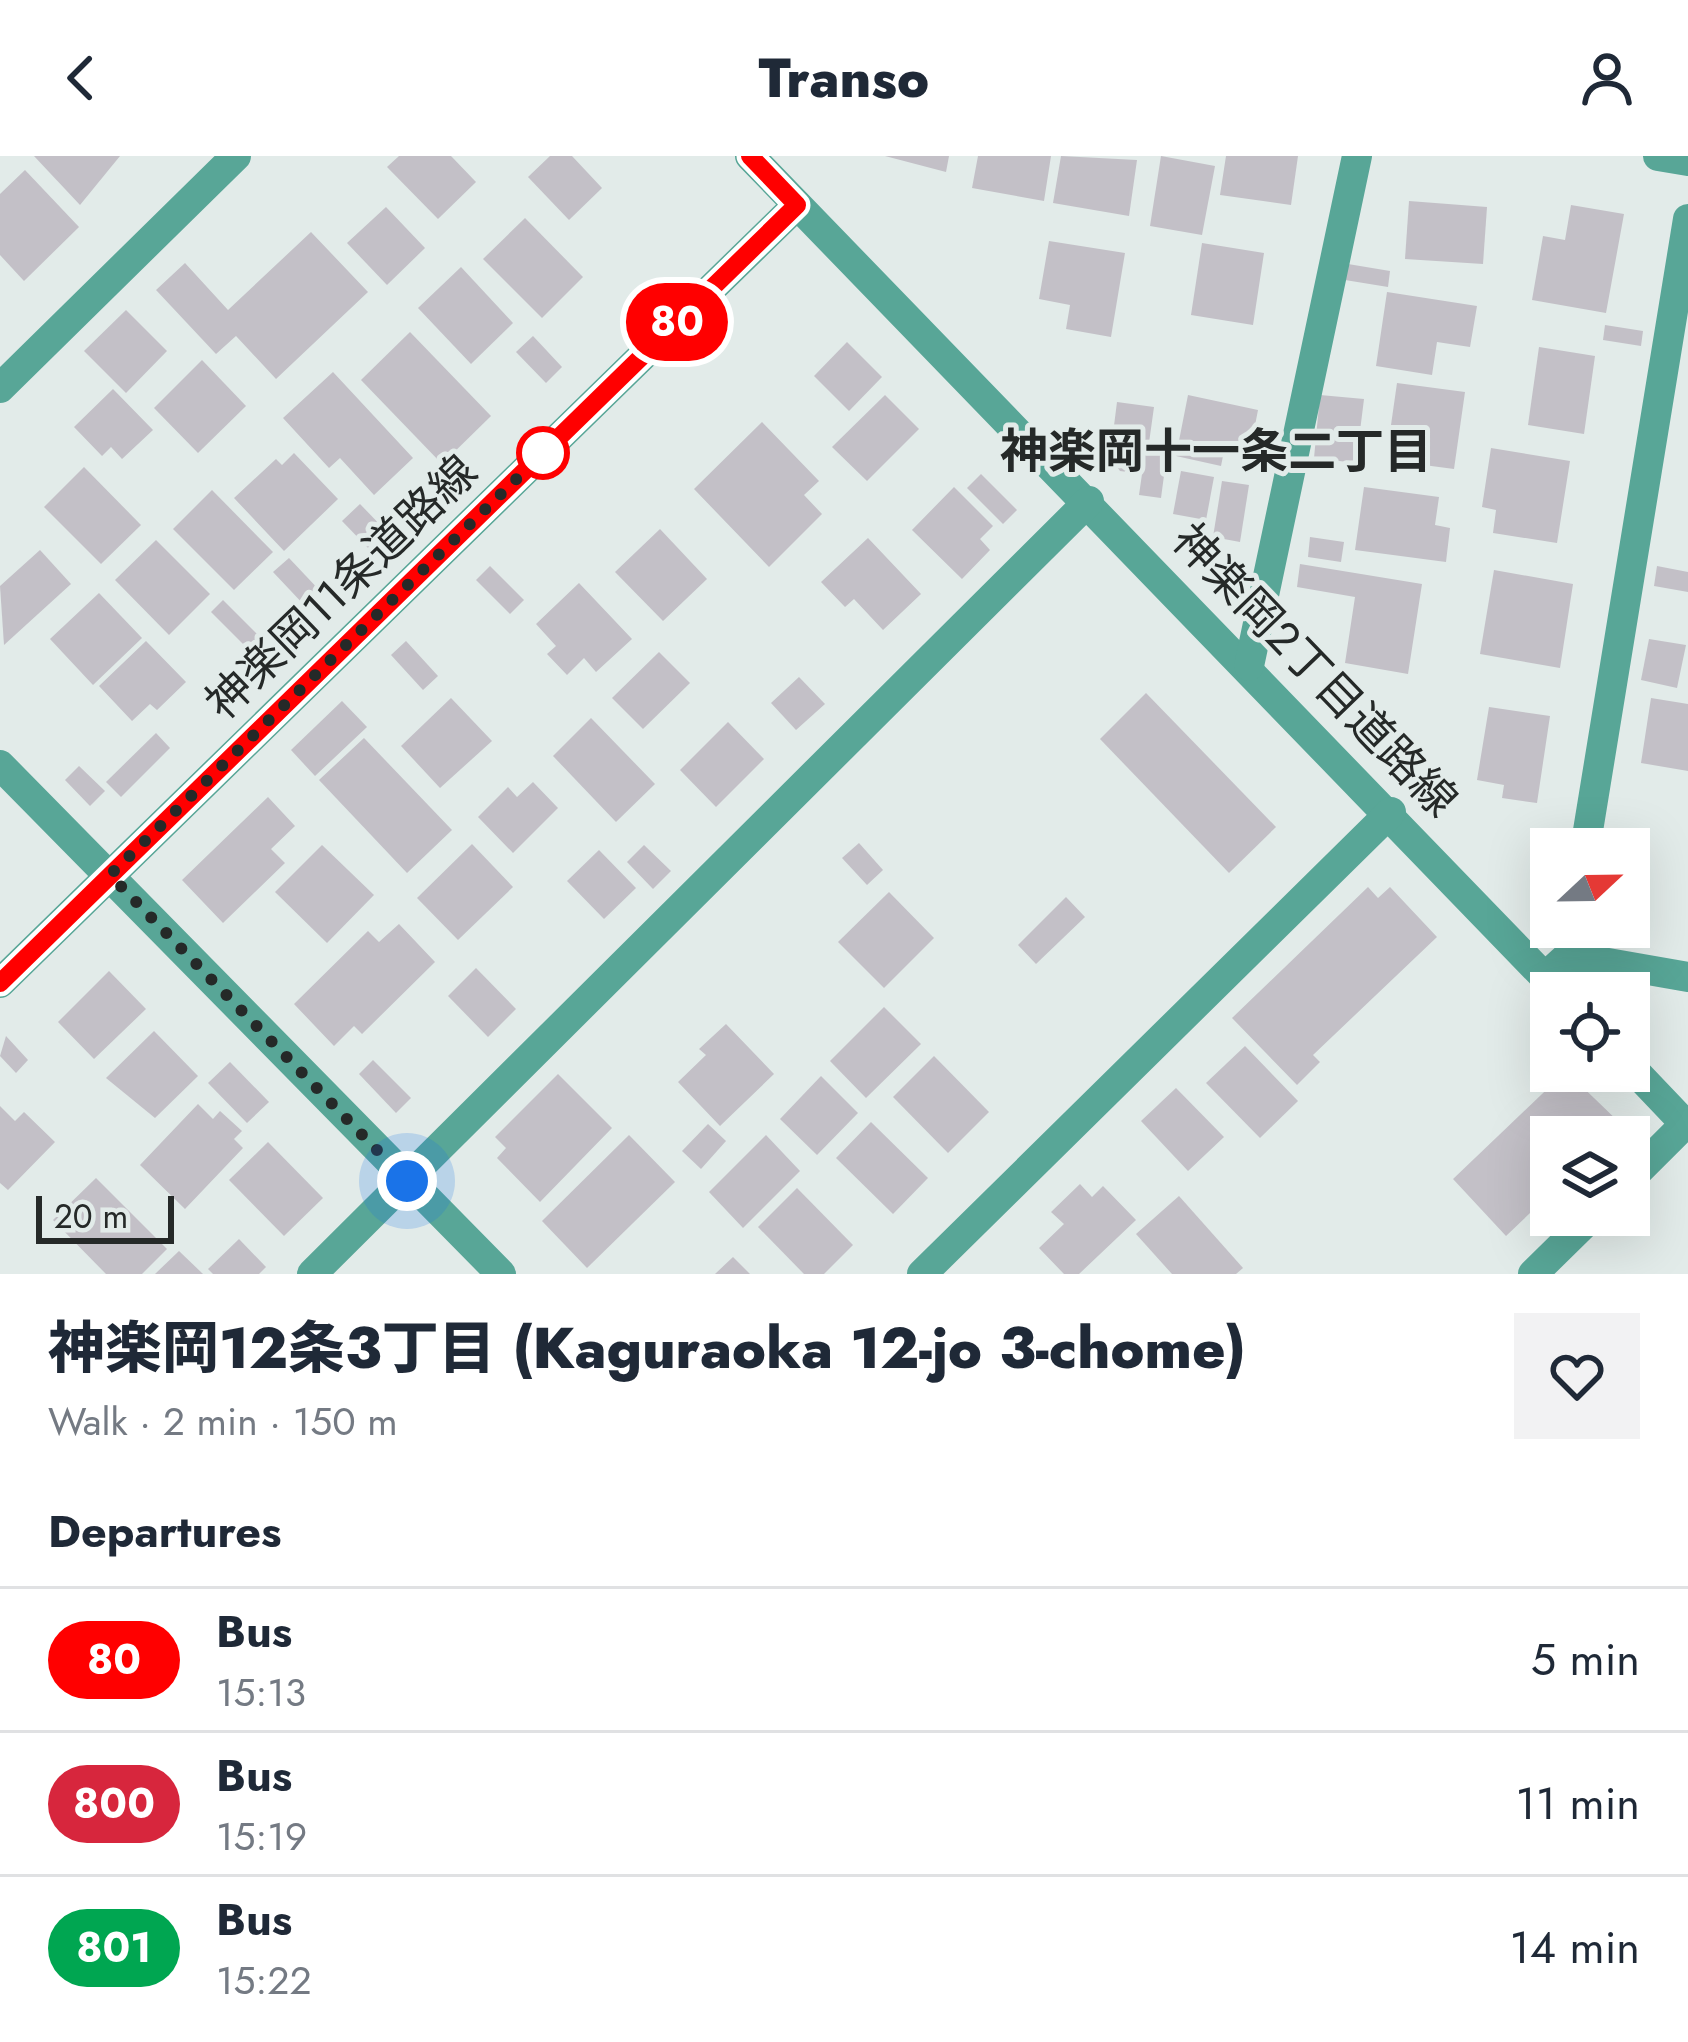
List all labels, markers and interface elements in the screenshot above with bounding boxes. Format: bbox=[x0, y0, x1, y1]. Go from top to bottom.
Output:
text: Transo bbox=[759, 39, 929, 117]
icon: back bbox=[48, 45, 114, 111]
icon: person bbox=[1574, 45, 1640, 111]
line badge: 80 bbox=[623, 283, 731, 361]
text: 80 bbox=[650, 291, 704, 352]
district label: 神楽岡十一条二丁目 bbox=[1000, 417, 1432, 486]
unlabelled marker bbox=[518, 428, 568, 478]
street label: 神楽岡11条道路線 bbox=[191, 440, 491, 734]
street label: 神楽岡2丁目道路線 bbox=[1158, 509, 1472, 831]
north arrow bbox=[1530, 828, 1650, 948]
map controls bbox=[1530, 828, 1650, 1236]
button: locate bbox=[1530, 972, 1650, 1092]
button: layers bbox=[1530, 1116, 1650, 1236]
your location bbox=[377, 1151, 437, 1211]
scale bar bbox=[36, 1190, 174, 1243]
text: 20 m bbox=[54, 1193, 128, 1240]
text: 神楽岡12条3丁目 (Kaguraoka 12-jo 3-chome) bbox=[48, 1307, 1246, 1389]
button: heart bbox=[1514, 1313, 1640, 1439]
text: Walk · 2 min · 150 m bbox=[48, 1393, 398, 1450]
text: Departures bbox=[48, 1499, 282, 1564]
text: Bus bbox=[216, 1599, 292, 1664]
text: 5 min bbox=[1531, 1627, 1640, 1692]
text: 80 bbox=[87, 1629, 141, 1690]
text: 15:13 bbox=[216, 1664, 306, 1721]
text: Bus bbox=[216, 1743, 292, 1808]
text: 11 min bbox=[1516, 1771, 1640, 1836]
text: 800 bbox=[73, 1773, 155, 1834]
text: 15:19 bbox=[216, 1808, 307, 1865]
text: Bus bbox=[216, 1887, 292, 1952]
text: 14 min bbox=[1510, 1915, 1640, 1980]
text: 801 bbox=[76, 1917, 152, 1978]
text: 15:22 bbox=[216, 1952, 312, 2009]

